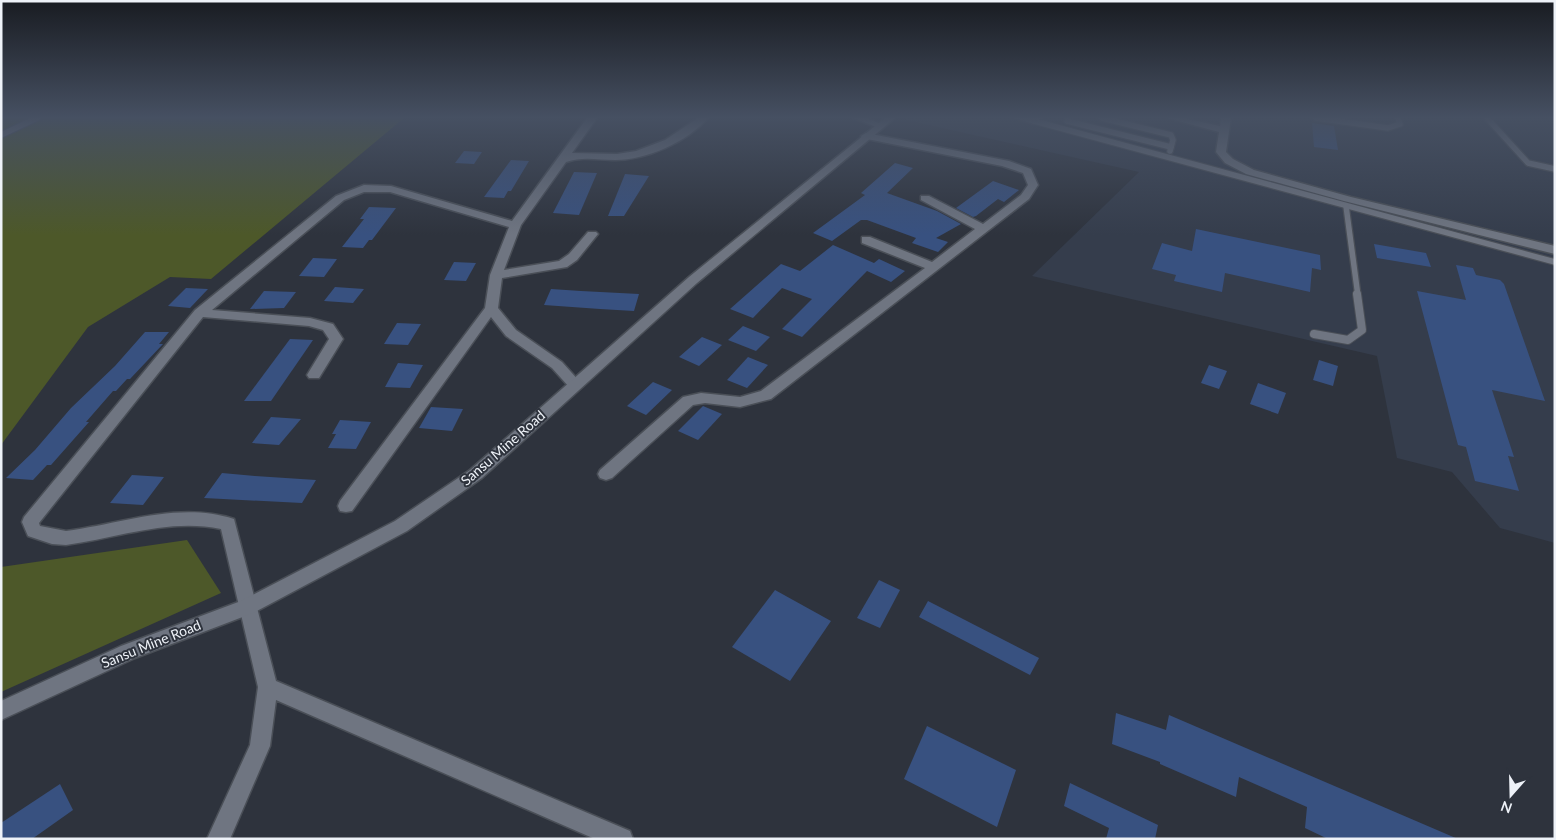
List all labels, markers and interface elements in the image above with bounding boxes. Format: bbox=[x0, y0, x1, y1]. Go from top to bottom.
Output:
street label: Sansu Mine Road bbox=[457, 406, 548, 489]
street label: Sansu Mine Road bbox=[99, 616, 203, 671]
north arrow bbox=[1486, 770, 1536, 820]
text: N bbox=[1498, 798, 1514, 818]

